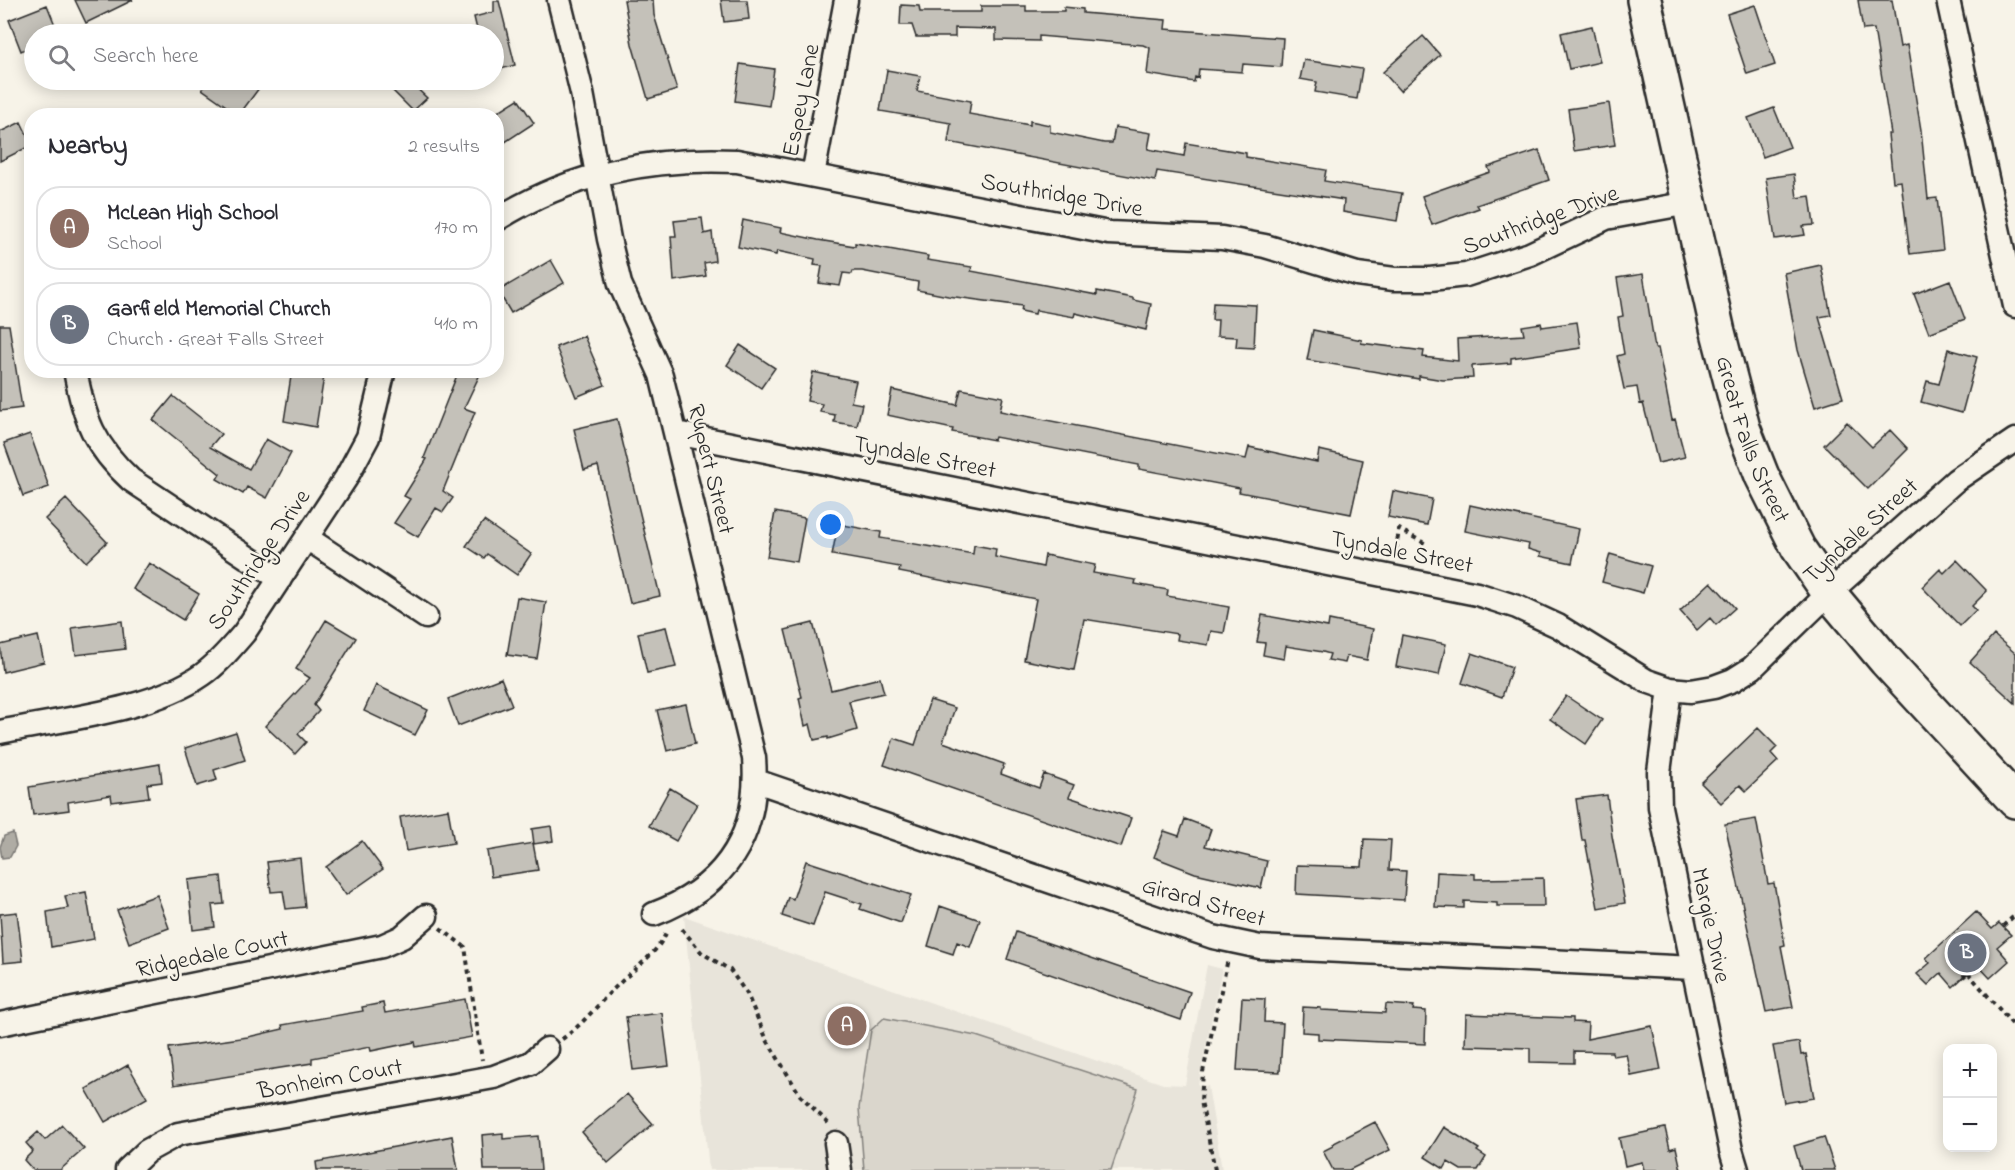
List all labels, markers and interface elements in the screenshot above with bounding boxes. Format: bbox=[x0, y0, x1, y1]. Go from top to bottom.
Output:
search box bbox=[24, 24, 504, 90]
icon: search bbox=[45, 41, 78, 74]
text: Search here bbox=[93, 41, 198, 73]
street label: Espey Lane bbox=[774, 41, 832, 160]
text: Nearby bbox=[48, 128, 127, 166]
text: 2 results bbox=[408, 133, 480, 162]
street label: Southridge Drive bbox=[978, 165, 1146, 228]
street label: Southridge Drive bbox=[1458, 177, 1624, 266]
text: McLean High School bbox=[107, 198, 278, 230]
text: A bbox=[63, 214, 76, 243]
text: 170 m bbox=[434, 214, 478, 243]
text: School bbox=[107, 230, 162, 259]
text: Garfield Memorial Church bbox=[107, 294, 331, 326]
text: B bbox=[63, 310, 76, 339]
text: 410 m bbox=[434, 310, 478, 339]
text: Church · Great Falls Street bbox=[107, 326, 324, 355]
street label: Great Falls Street bbox=[1705, 352, 1798, 530]
street label: Rupert Street bbox=[677, 401, 743, 538]
street label: Tyndale Street bbox=[850, 427, 999, 490]
street label: Tyndale Street bbox=[1796, 470, 1928, 594]
street label: Southridge Drive bbox=[200, 482, 321, 638]
your location bbox=[816, 510, 845, 539]
street label: Tyndale Street bbox=[1327, 522, 1476, 585]
street label: Margie Drive bbox=[1680, 865, 1739, 987]
street label: Girard Street bbox=[1137, 869, 1269, 938]
street label: Ridgedale Court bbox=[133, 922, 292, 989]
pin: B bbox=[1948, 930, 1986, 976]
pin: A bbox=[828, 1004, 866, 1048]
map controls bbox=[1943, 1044, 1997, 1152]
button: + bbox=[1943, 1044, 1997, 1098]
street label: Bonheim Court bbox=[254, 1051, 406, 1111]
button: − bbox=[1943, 1098, 1997, 1152]

